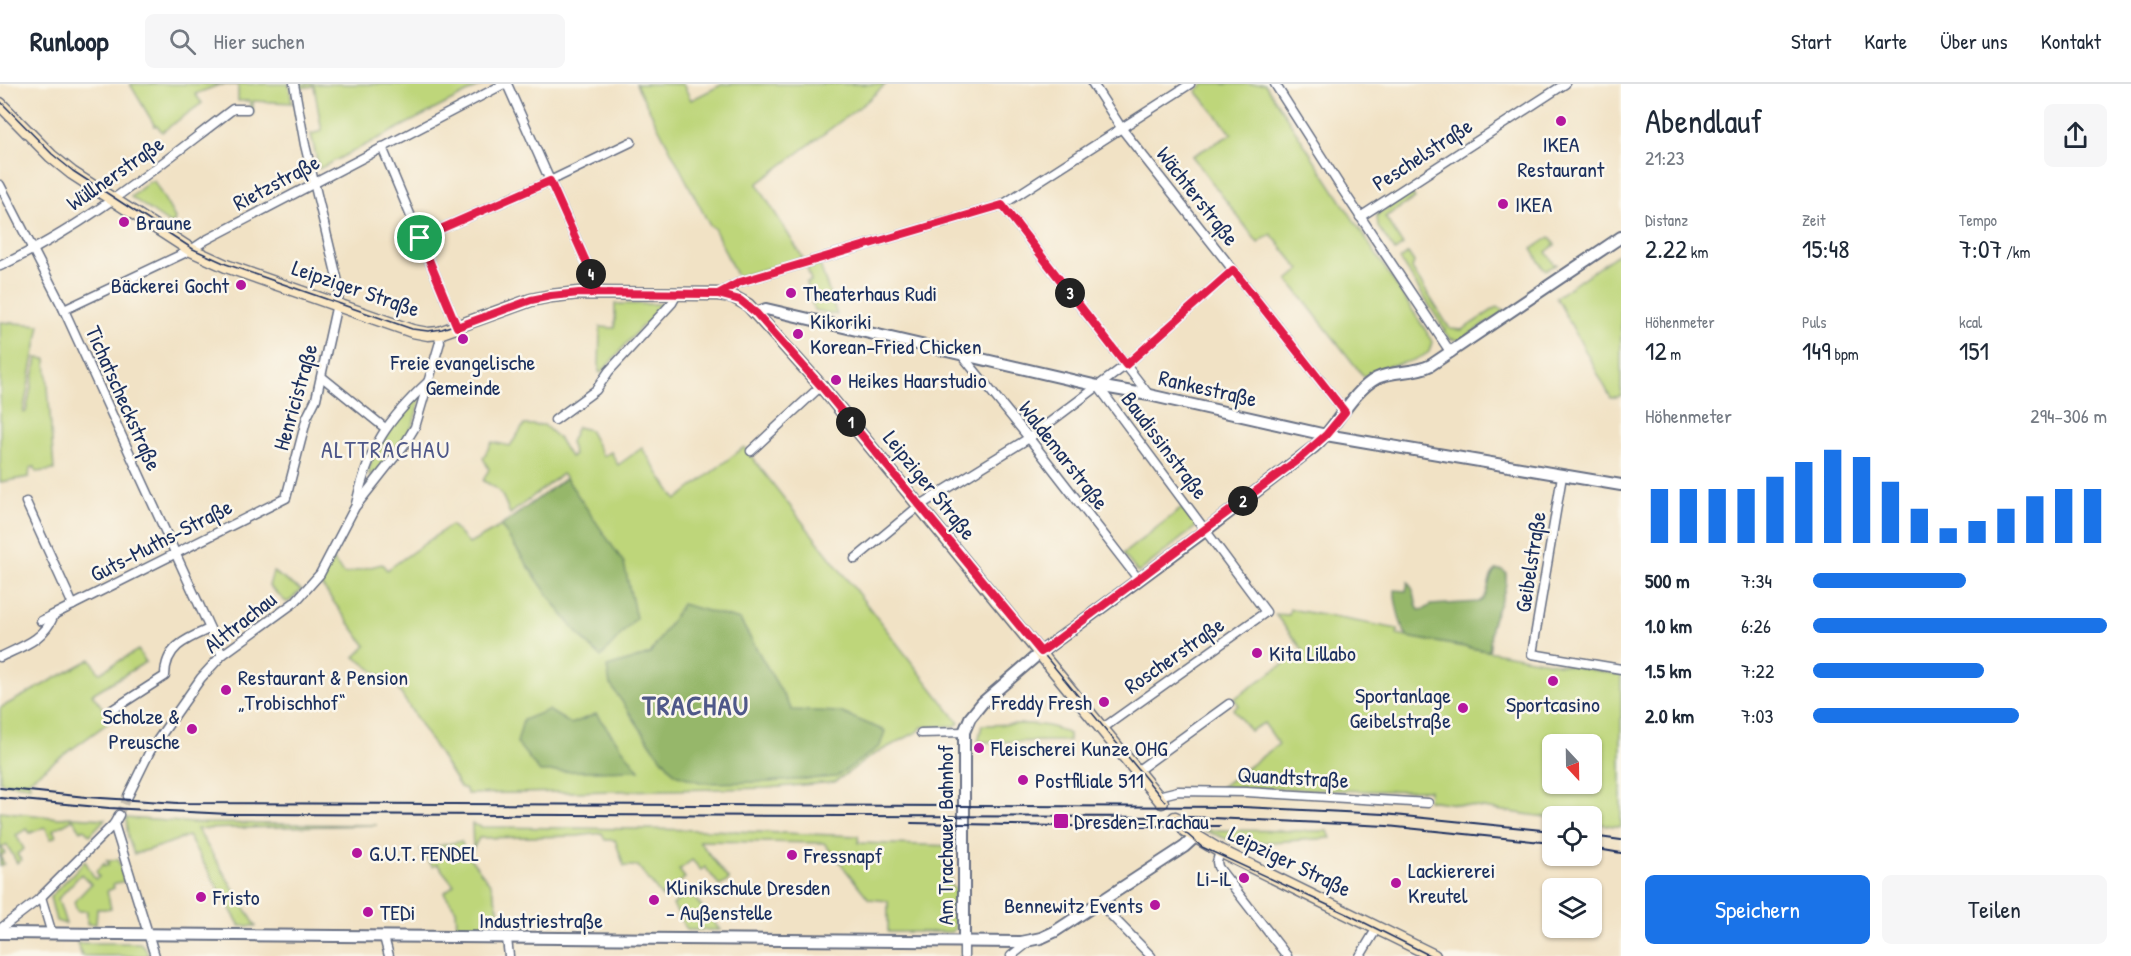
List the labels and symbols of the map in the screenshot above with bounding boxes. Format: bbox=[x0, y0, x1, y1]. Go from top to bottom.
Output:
street label: Peschelstraße bbox=[1366, 110, 1478, 198]
marker: IKEA Restaurant bbox=[1554, 114, 1568, 128]
street label: Wüllnerstraße bbox=[60, 128, 170, 218]
place label: IKEA Restaurant bbox=[1518, 129, 1605, 184]
street label: Wächterstraße bbox=[1150, 140, 1246, 252]
street label: Rietzstraße bbox=[227, 147, 325, 217]
place label: IKEA bbox=[1515, 189, 1552, 219]
marker: IKEA bbox=[1496, 197, 1510, 211]
place label: Braune bbox=[136, 207, 192, 237]
pin bbox=[394, 212, 445, 263]
marker: Braune bbox=[117, 215, 131, 229]
street label: Leipziger Straße bbox=[288, 252, 424, 324]
pin: 4 bbox=[576, 259, 606, 289]
place label: Bäckerei Gocht bbox=[111, 270, 229, 300]
marker: Bäckerei Gocht bbox=[234, 278, 248, 292]
place label: Theaterhaus Rudi bbox=[803, 278, 937, 308]
pin: 3 bbox=[1055, 278, 1085, 308]
marker: Theaterhaus Rudi bbox=[784, 286, 798, 300]
place label: Kikoriki Korean-Fried Chicken bbox=[810, 306, 982, 361]
street label: Tichatscheckstraße bbox=[79, 321, 169, 475]
marker: Kikoriki Korean-Fried Chicken bbox=[791, 327, 805, 341]
marker: Freie evangelische Gemeinde bbox=[456, 332, 470, 346]
street label: Henricistraße bbox=[266, 340, 325, 454]
place label: Freie evangelische Gemeinde bbox=[390, 347, 536, 402]
street label: Rankestraße bbox=[1156, 362, 1260, 414]
place label: Heikes Haarstudio bbox=[848, 365, 987, 395]
marker: Heikes Haarstudio bbox=[829, 373, 843, 387]
street label: Baudissinstraße bbox=[1115, 385, 1215, 505]
street label: Waldemarstraße bbox=[1012, 394, 1116, 516]
pin: 1 bbox=[836, 407, 866, 437]
street label: Leipziger Straße bbox=[877, 424, 984, 546]
district label: ALTTRACHAU bbox=[321, 433, 451, 465]
pin: 2 bbox=[1228, 486, 1258, 516]
street label: Guts-Muths-Straße bbox=[85, 491, 237, 589]
street label: Geibelstraße bbox=[1507, 509, 1553, 614]
street label: Alttrachau bbox=[198, 584, 282, 660]
street label: Roscherstraße bbox=[1118, 609, 1230, 701]
place label: Kita Lillabo bbox=[1269, 638, 1356, 668]
marker: Kita Lillabo bbox=[1250, 646, 1264, 660]
place label: Restaurant & Pension „Trobischhof“ bbox=[238, 662, 408, 717]
marker: Sportcasino bbox=[1546, 674, 1560, 688]
place label: Sportanlage Geibelstraße bbox=[1350, 680, 1451, 735]
marker: Restaurant & Pension „Trobischhof“ bbox=[219, 683, 233, 697]
district label: TRACHAU bbox=[641, 686, 750, 724]
place label: Freddy Fresh bbox=[991, 687, 1092, 717]
place label: Sportcasino bbox=[1506, 689, 1600, 719]
marker: Freddy Fresh bbox=[1097, 695, 1111, 709]
place label: Scholze & Preusche bbox=[103, 701, 180, 756]
marker: Sportanlage Geibelstraße bbox=[1456, 701, 1470, 715]
marker: Scholze & Preusche bbox=[185, 722, 199, 736]
place label: Fleischerei Kunze OHG bbox=[990, 733, 1168, 763]
north arrow bbox=[1542, 734, 1602, 794]
marker: Fleischerei Kunze OHG bbox=[972, 741, 986, 755]
street label: Am Trachauer Bahnhof bbox=[930, 745, 960, 925]
street label: Quandtstraße bbox=[1237, 759, 1350, 795]
place label: Postfiliale 511 bbox=[1035, 765, 1144, 795]
marker: Postfiliale 511 bbox=[1016, 773, 1030, 787]
place label: Dresden-Trachau bbox=[1074, 806, 1209, 836]
marker: Dresden-Trachau bbox=[1052, 812, 1070, 830]
street label: Leipziger Straße bbox=[1224, 818, 1357, 904]
place label: G.U.T. FENDEL bbox=[369, 838, 479, 868]
place label: Fressnapf bbox=[803, 840, 882, 870]
marker: G.U.T. FENDEL bbox=[350, 846, 364, 860]
marker: Fressnapf bbox=[785, 848, 799, 862]
place label: Lackiererei Kreutel bbox=[1408, 855, 1496, 910]
place label: Li-iL bbox=[1197, 863, 1232, 893]
marker: Li-iL bbox=[1237, 871, 1251, 885]
place label: Klinikschule Dresden - Außenstelle bbox=[666, 872, 830, 927]
marker: Lackiererei Kreutel bbox=[1389, 876, 1403, 890]
place label: Fristo bbox=[212, 882, 260, 912]
marker: Fristo bbox=[194, 890, 208, 904]
place label: Bennewitz Events bbox=[1004, 890, 1143, 920]
marker: Klinikschule Dresden - Außenstelle bbox=[647, 893, 661, 907]
place label: TEDi bbox=[380, 897, 415, 927]
marker: Bennewitz Events bbox=[1148, 898, 1162, 912]
marker: TEDi bbox=[361, 905, 375, 919]
street label: Industriestraße bbox=[479, 905, 603, 935]

